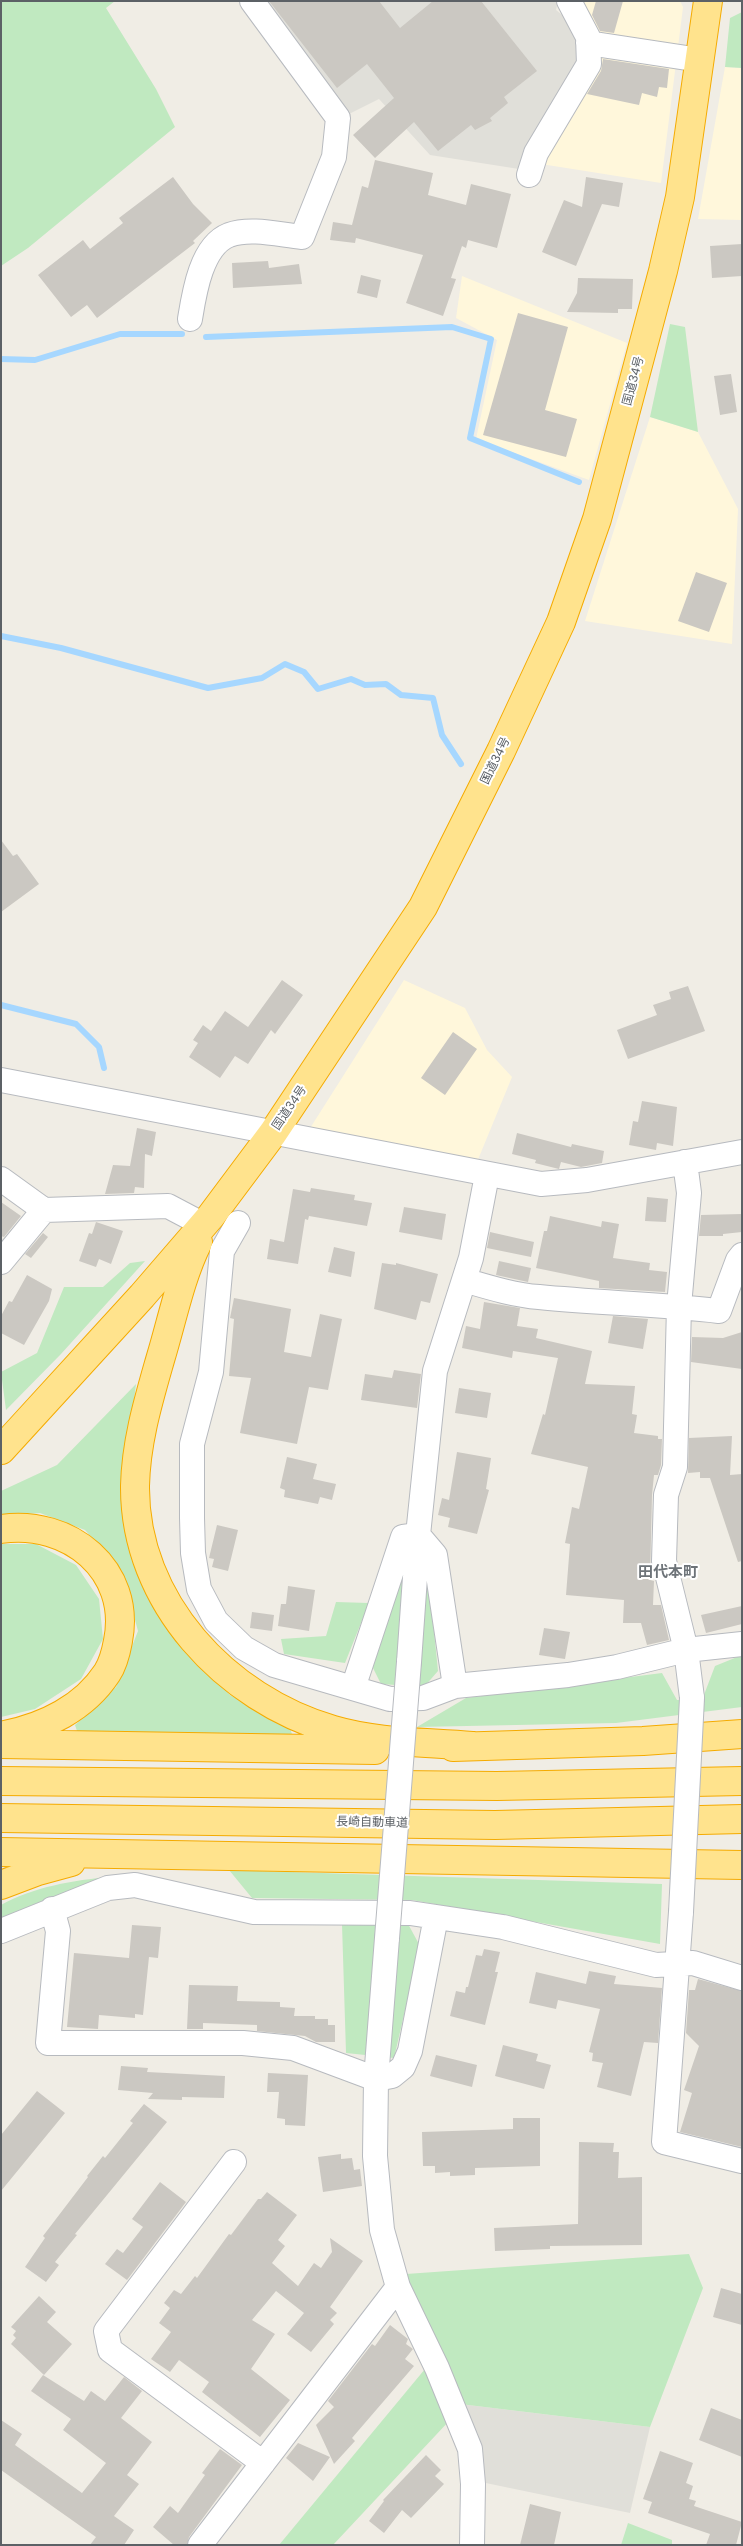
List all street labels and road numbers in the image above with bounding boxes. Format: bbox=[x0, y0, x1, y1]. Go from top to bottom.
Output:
street label: 国道34号 bbox=[620, 355, 648, 407]
street label: 国道34号 bbox=[478, 735, 514, 787]
street label: 国道34号 bbox=[270, 1083, 310, 1133]
street label: 長崎自動車道 bbox=[336, 1815, 408, 1831]

